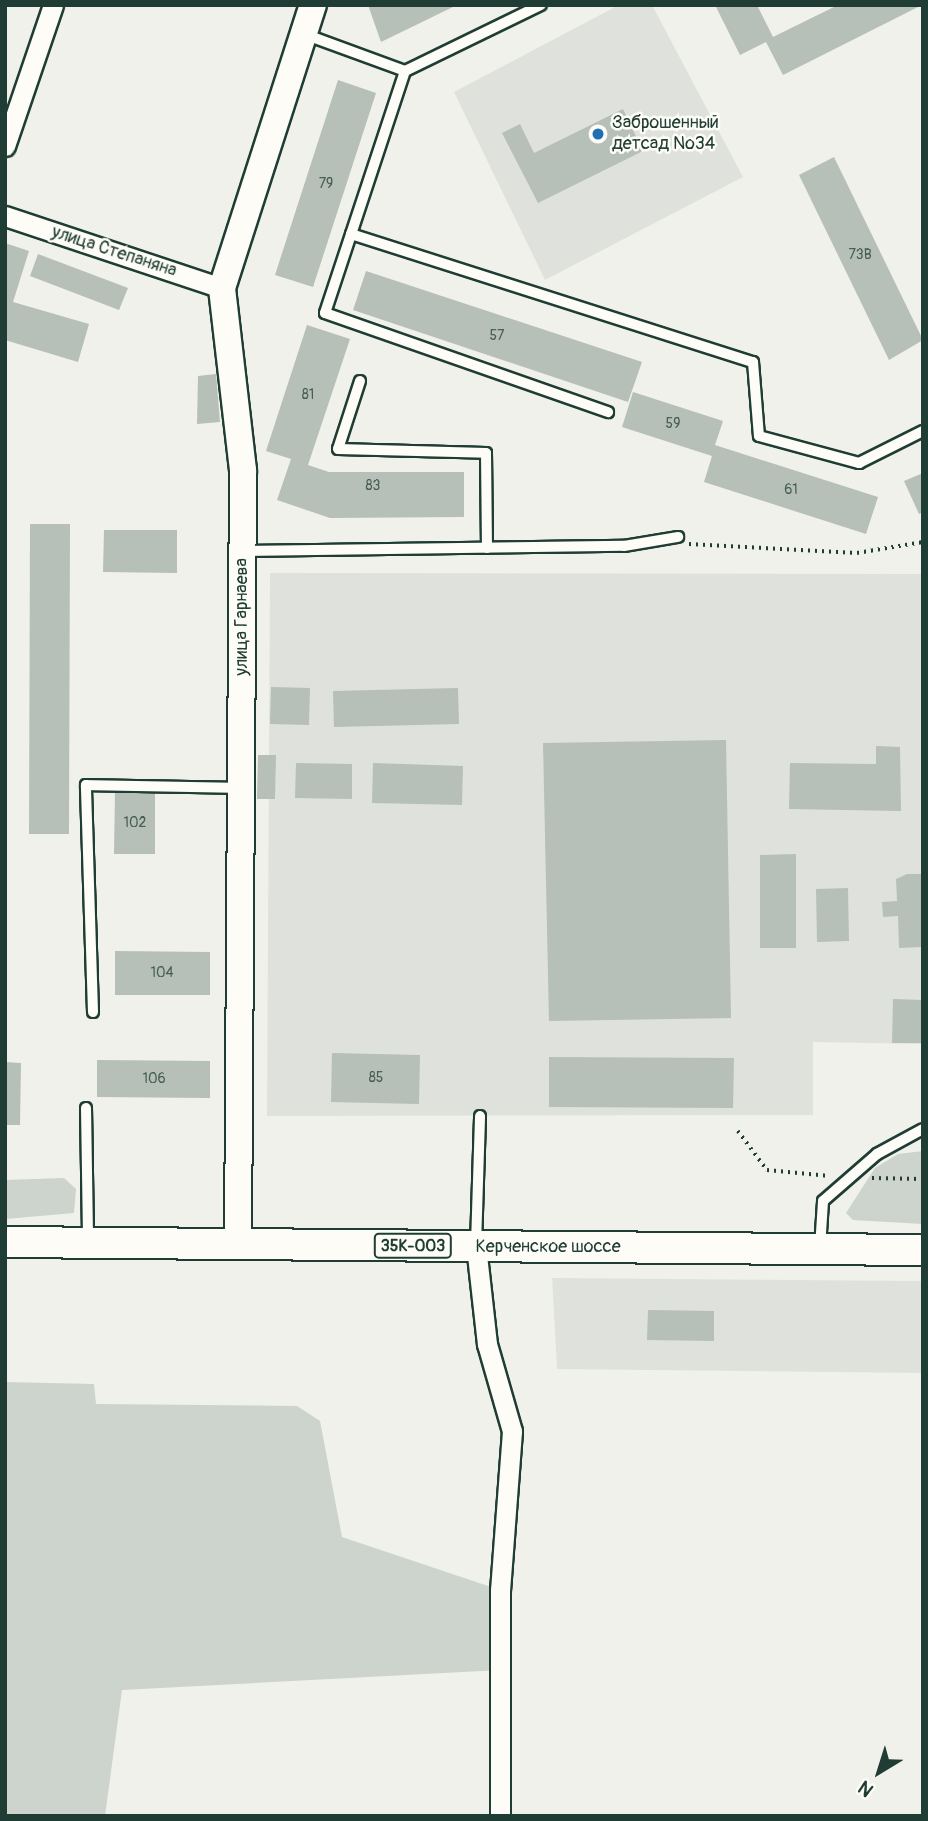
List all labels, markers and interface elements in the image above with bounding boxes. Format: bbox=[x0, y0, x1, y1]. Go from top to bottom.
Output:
place label: Заброшенный детсад №34 bbox=[612, 113, 719, 156]
marker: Заброшенный детсад №34 bbox=[590, 126, 606, 142]
house number: 79 bbox=[319, 176, 333, 192]
street label: улица Степаняна bbox=[49, 222, 179, 282]
house number: 73В bbox=[848, 247, 872, 263]
house number: 57 bbox=[490, 328, 504, 344]
house number: 81 bbox=[302, 387, 314, 403]
house number: 59 bbox=[666, 416, 680, 432]
house number: 83 bbox=[366, 478, 380, 494]
house number: 61 bbox=[784, 482, 798, 498]
street label: улица Гарнаева bbox=[231, 558, 253, 676]
house number: 102 bbox=[124, 815, 146, 831]
house number: 104 bbox=[150, 965, 174, 981]
house number: 85 bbox=[369, 1070, 383, 1086]
house number: 106 bbox=[142, 1071, 166, 1087]
road number: 35К-003 bbox=[373, 1234, 453, 1258]
street label: Керченское шоссе bbox=[475, 1236, 621, 1258]
north arrow bbox=[844, 1737, 914, 1807]
text: N bbox=[854, 1775, 879, 1802]

